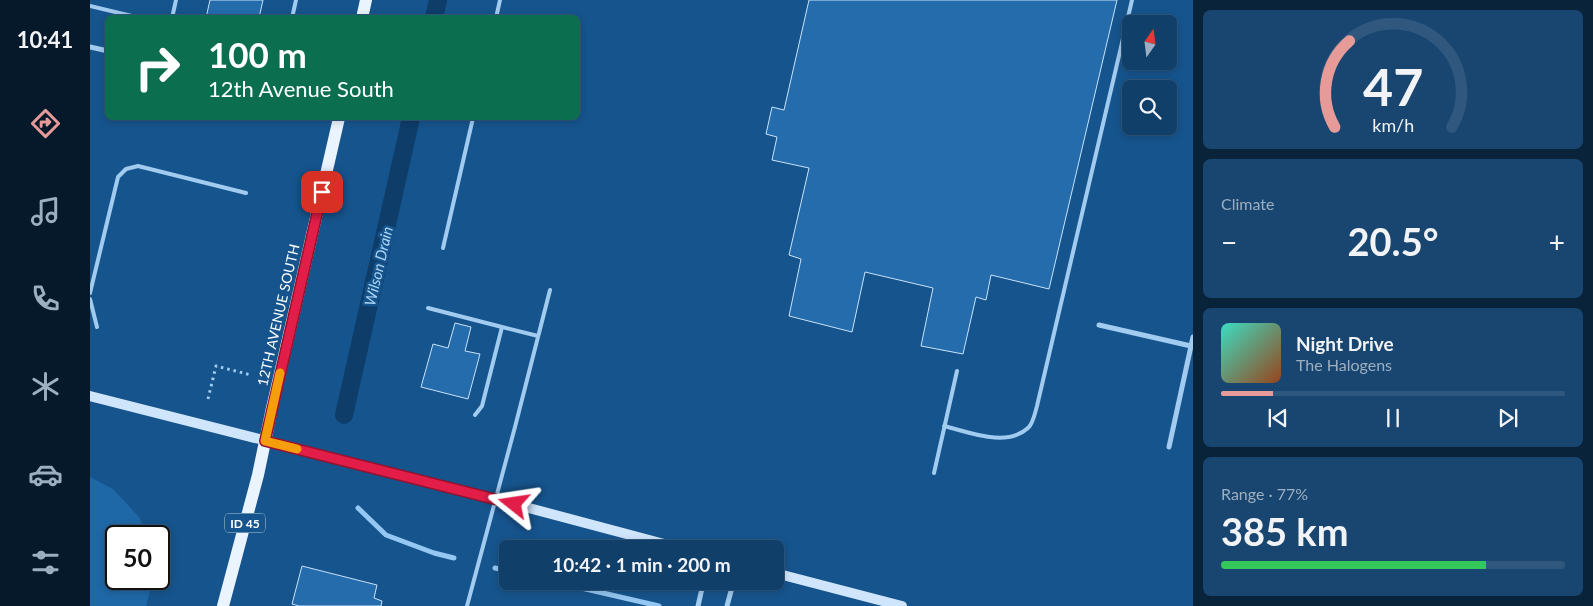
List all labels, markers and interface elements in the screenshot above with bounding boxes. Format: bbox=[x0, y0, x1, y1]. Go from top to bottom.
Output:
north arrow bbox=[1122, 15, 1178, 70]
map controls bbox=[1122, 15, 1177, 135]
text: 10:41 bbox=[17, 26, 73, 53]
text: 100 m bbox=[208, 33, 307, 75]
icon: right bbox=[125, 35, 190, 100]
text: 47 bbox=[1363, 55, 1423, 117]
text: 12th Avenue South bbox=[208, 75, 394, 102]
button: search bbox=[1122, 80, 1177, 135]
icon: directions bbox=[28, 106, 63, 141]
text: km/h bbox=[1372, 114, 1414, 136]
pin bbox=[301, 171, 343, 213]
icon: arrive bbox=[308, 178, 336, 206]
icon: music bbox=[28, 194, 63, 229]
text: Climate bbox=[1221, 194, 1274, 213]
text: 20.5° bbox=[1348, 218, 1438, 264]
water label: Wilson Drain bbox=[360, 225, 396, 307]
text: − bbox=[1221, 225, 1237, 259]
text: + bbox=[1549, 225, 1565, 259]
street label: 12TH AVENUE SOUTH bbox=[253, 242, 303, 388]
icon: phone bbox=[28, 281, 63, 316]
text: Night Drive bbox=[1296, 332, 1394, 355]
text: The Halogens bbox=[1296, 355, 1392, 374]
icon: climate bbox=[28, 369, 63, 404]
icon: previous bbox=[1264, 404, 1292, 432]
icon: pause bbox=[1379, 404, 1407, 432]
icon: next bbox=[1494, 404, 1522, 432]
icon: car bbox=[28, 457, 63, 492]
position arrow bbox=[487, 477, 539, 529]
text: Range · 77% bbox=[1221, 484, 1308, 503]
text: 385 km bbox=[1221, 508, 1349, 554]
road number: ID 45 bbox=[225, 514, 265, 532]
speed limit sign: 50 bbox=[105, 525, 170, 590]
icon: filters bbox=[28, 545, 63, 580]
text: 10:42 · 1 min · 200 m bbox=[552, 553, 731, 576]

